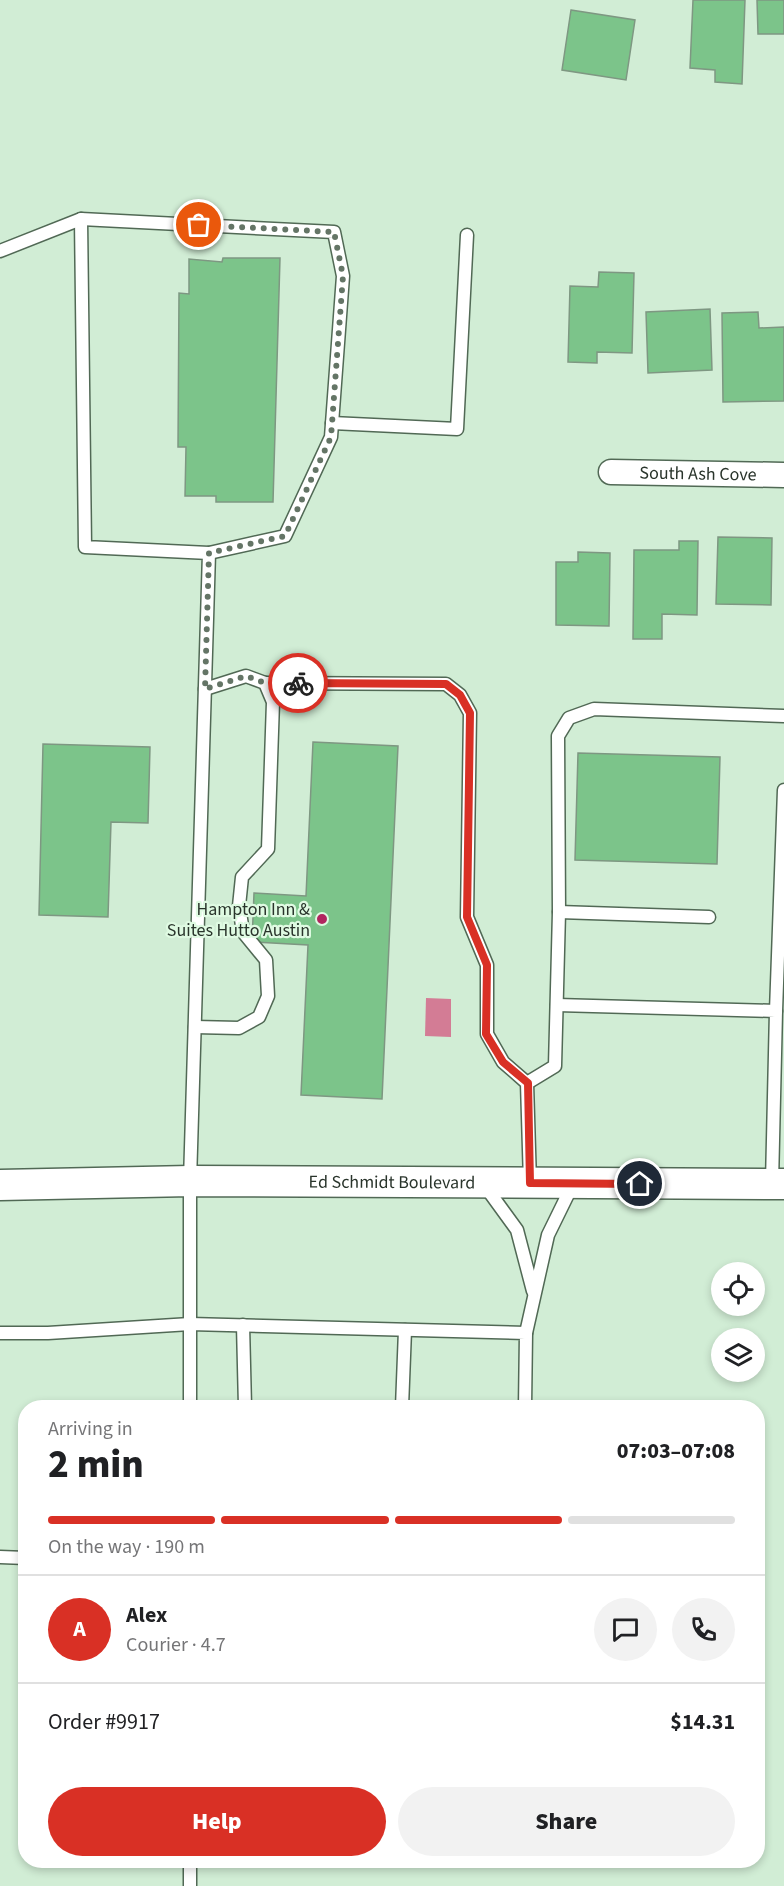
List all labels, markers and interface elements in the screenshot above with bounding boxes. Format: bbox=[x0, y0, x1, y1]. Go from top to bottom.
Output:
pin bbox=[173, 199, 224, 250]
icon: bag bbox=[182, 208, 215, 241]
street label: South Ash Cove bbox=[639, 460, 757, 488]
courier bbox=[268, 653, 328, 713]
icon: bike bbox=[282, 667, 315, 700]
place label: Hampton Inn & Suites Hutto Austin bbox=[167, 897, 310, 943]
marker: Hampton Inn & Suites Hutto Austin bbox=[315, 912, 329, 926]
pin bbox=[614, 1158, 665, 1209]
icon: home bbox=[623, 1167, 656, 1200]
street label: Ed Schmidt Boulevard bbox=[309, 1170, 475, 1195]
map controls bbox=[711, 1262, 765, 1382]
button: locate bbox=[711, 1262, 765, 1316]
button: layers bbox=[711, 1328, 765, 1382]
text: Arriving in bbox=[48, 1415, 133, 1443]
text: 07:03–07:08 bbox=[617, 1435, 735, 1467]
text: 2 min bbox=[48, 1437, 144, 1493]
text: On the way · 190 m bbox=[48, 1533, 205, 1561]
button: chat bbox=[594, 1598, 657, 1661]
button: phone bbox=[672, 1598, 735, 1661]
text: Alex bbox=[126, 1599, 167, 1631]
text: A bbox=[73, 1613, 86, 1645]
text: Courier · 4.7 bbox=[126, 1631, 226, 1659]
text: Order #9917 bbox=[48, 1706, 160, 1738]
text: $14.31 bbox=[670, 1706, 735, 1738]
button: Help bbox=[48, 1787, 386, 1856]
button: Share bbox=[398, 1787, 735, 1856]

